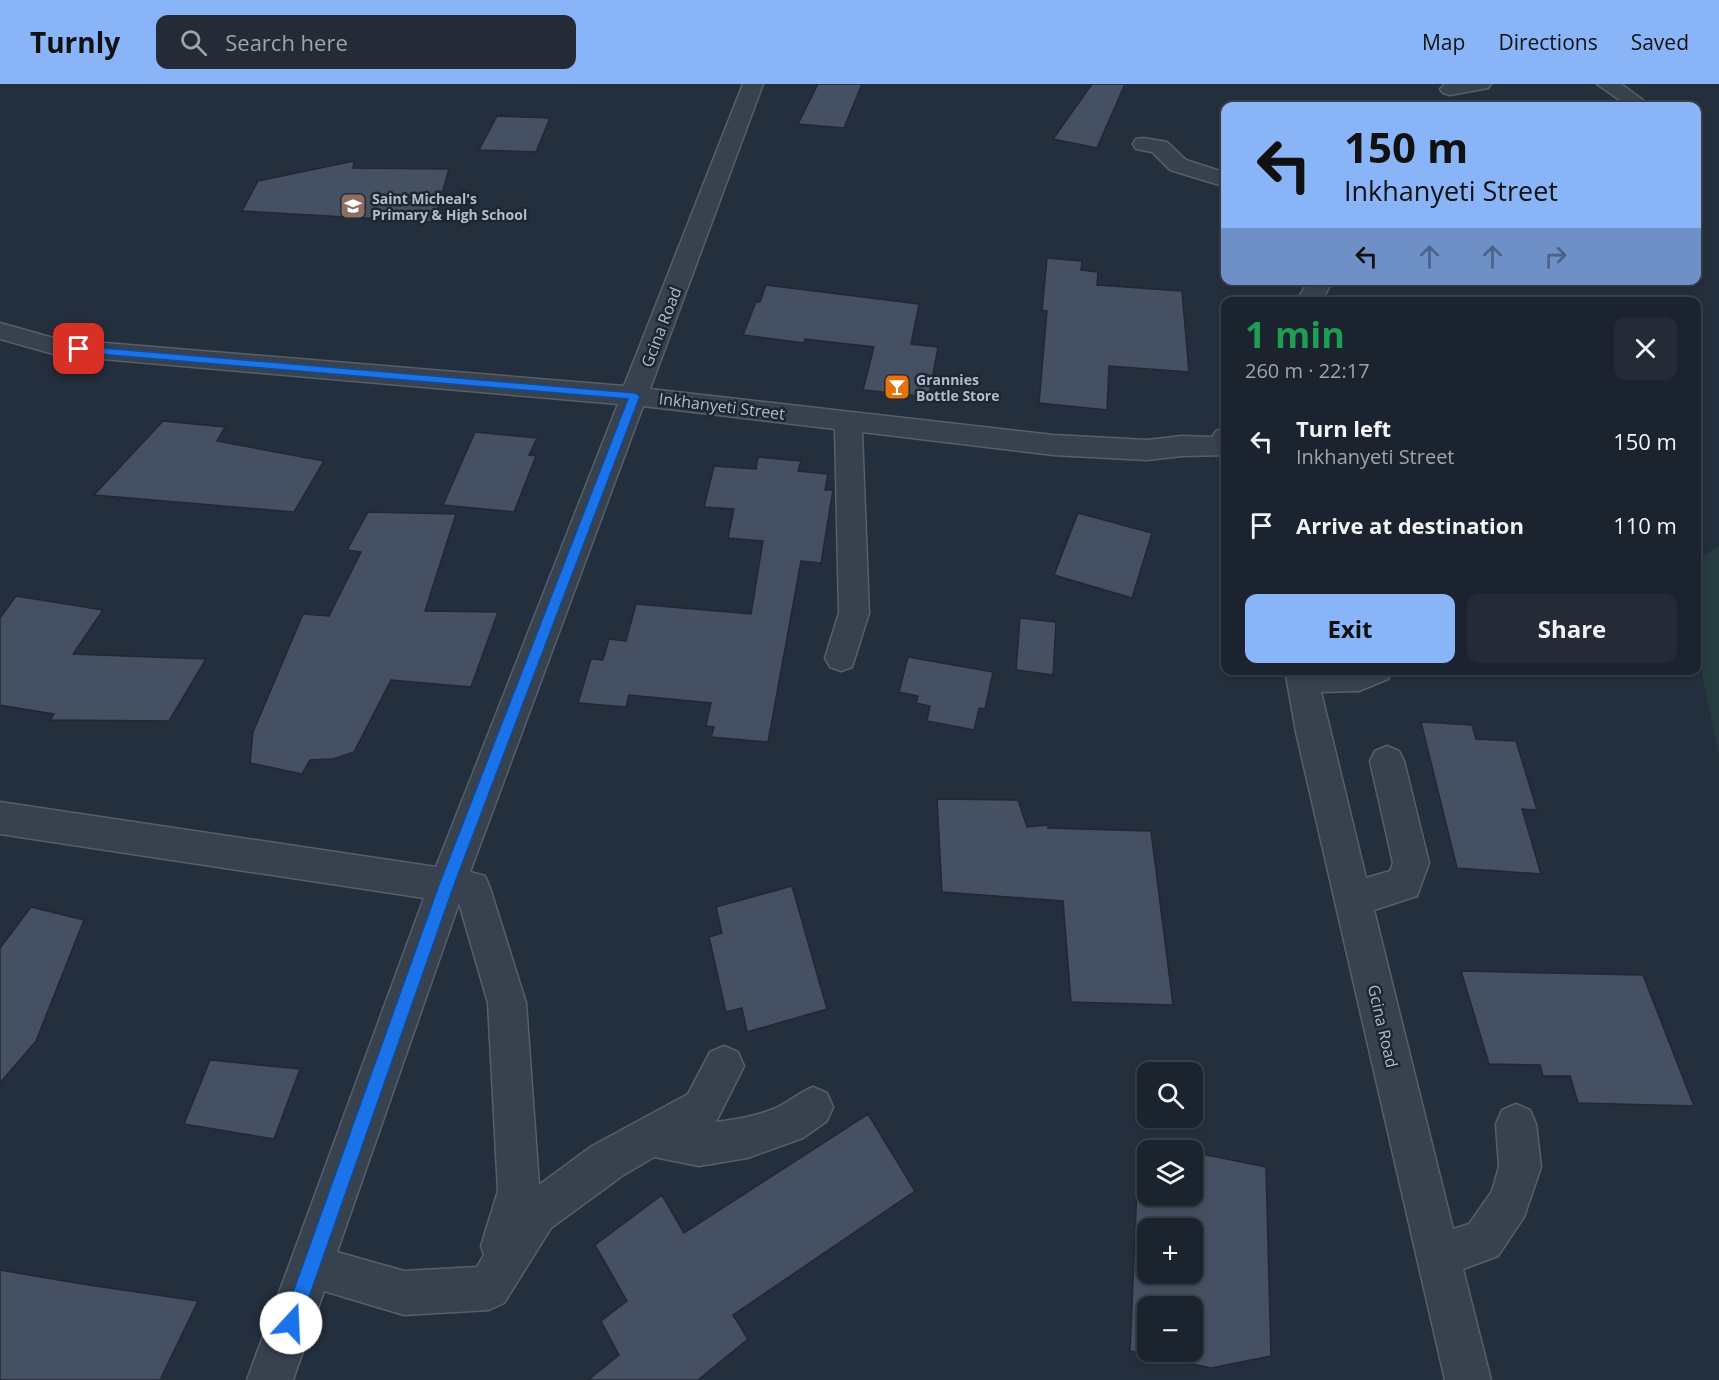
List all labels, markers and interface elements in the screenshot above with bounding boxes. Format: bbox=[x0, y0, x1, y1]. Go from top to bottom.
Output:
search box bbox=[156, 15, 576, 69]
text: Turnly bbox=[30, 23, 120, 61]
icon: search bbox=[177, 26, 210, 59]
text: Search here bbox=[225, 27, 348, 57]
text: Map bbox=[1422, 28, 1465, 56]
text: Directions bbox=[1498, 28, 1598, 56]
text: Saved bbox=[1631, 28, 1689, 56]
text: 150 m bbox=[1344, 118, 1468, 175]
icon: left bbox=[1245, 126, 1323, 204]
text: Inkhanyeti Street bbox=[1344, 172, 1558, 209]
place label: Saint Micheal's Primary & High School bbox=[372, 189, 527, 224]
school or university icon: Saint Micheal's Primary & High School bbox=[338, 191, 368, 221]
icon: left bbox=[1350, 240, 1383, 273]
icon: ahead bbox=[1413, 240, 1446, 273]
icon: ahead bbox=[1476, 240, 1509, 273]
icon: right bbox=[1539, 240, 1572, 273]
street label: Gcina Road bbox=[636, 284, 686, 370]
text: 1 min bbox=[1245, 310, 1345, 359]
button: close bbox=[1614, 317, 1677, 380]
pin bbox=[53, 323, 104, 374]
icon: arrive bbox=[62, 332, 95, 365]
text: 260 m · 22:17 bbox=[1245, 357, 1370, 384]
place label: Grannies Bottle Store bbox=[916, 370, 1000, 405]
bar icon: Grannies Bottle Store bbox=[882, 372, 912, 402]
street label: Inkhanyeti Street bbox=[658, 387, 787, 425]
text: Turn left bbox=[1296, 413, 1391, 443]
icon: left bbox=[1245, 425, 1278, 458]
text: 150 m bbox=[1613, 426, 1677, 456]
text: Inkhanyeti Street bbox=[1296, 443, 1455, 470]
icon: arrive bbox=[1245, 509, 1278, 542]
text: Arrive at destination bbox=[1296, 510, 1524, 540]
text: 110 m bbox=[1613, 510, 1677, 540]
button: Exit bbox=[1245, 594, 1455, 663]
button: Share bbox=[1467, 594, 1677, 663]
street label: Gcina Road bbox=[1363, 982, 1403, 1070]
map controls bbox=[1137, 1062, 1203, 1362]
button: search bbox=[1137, 1062, 1203, 1128]
button: layers bbox=[1137, 1140, 1203, 1206]
button: + bbox=[1137, 1218, 1203, 1284]
position arrow bbox=[259, 1291, 323, 1355]
button: − bbox=[1137, 1296, 1203, 1362]

